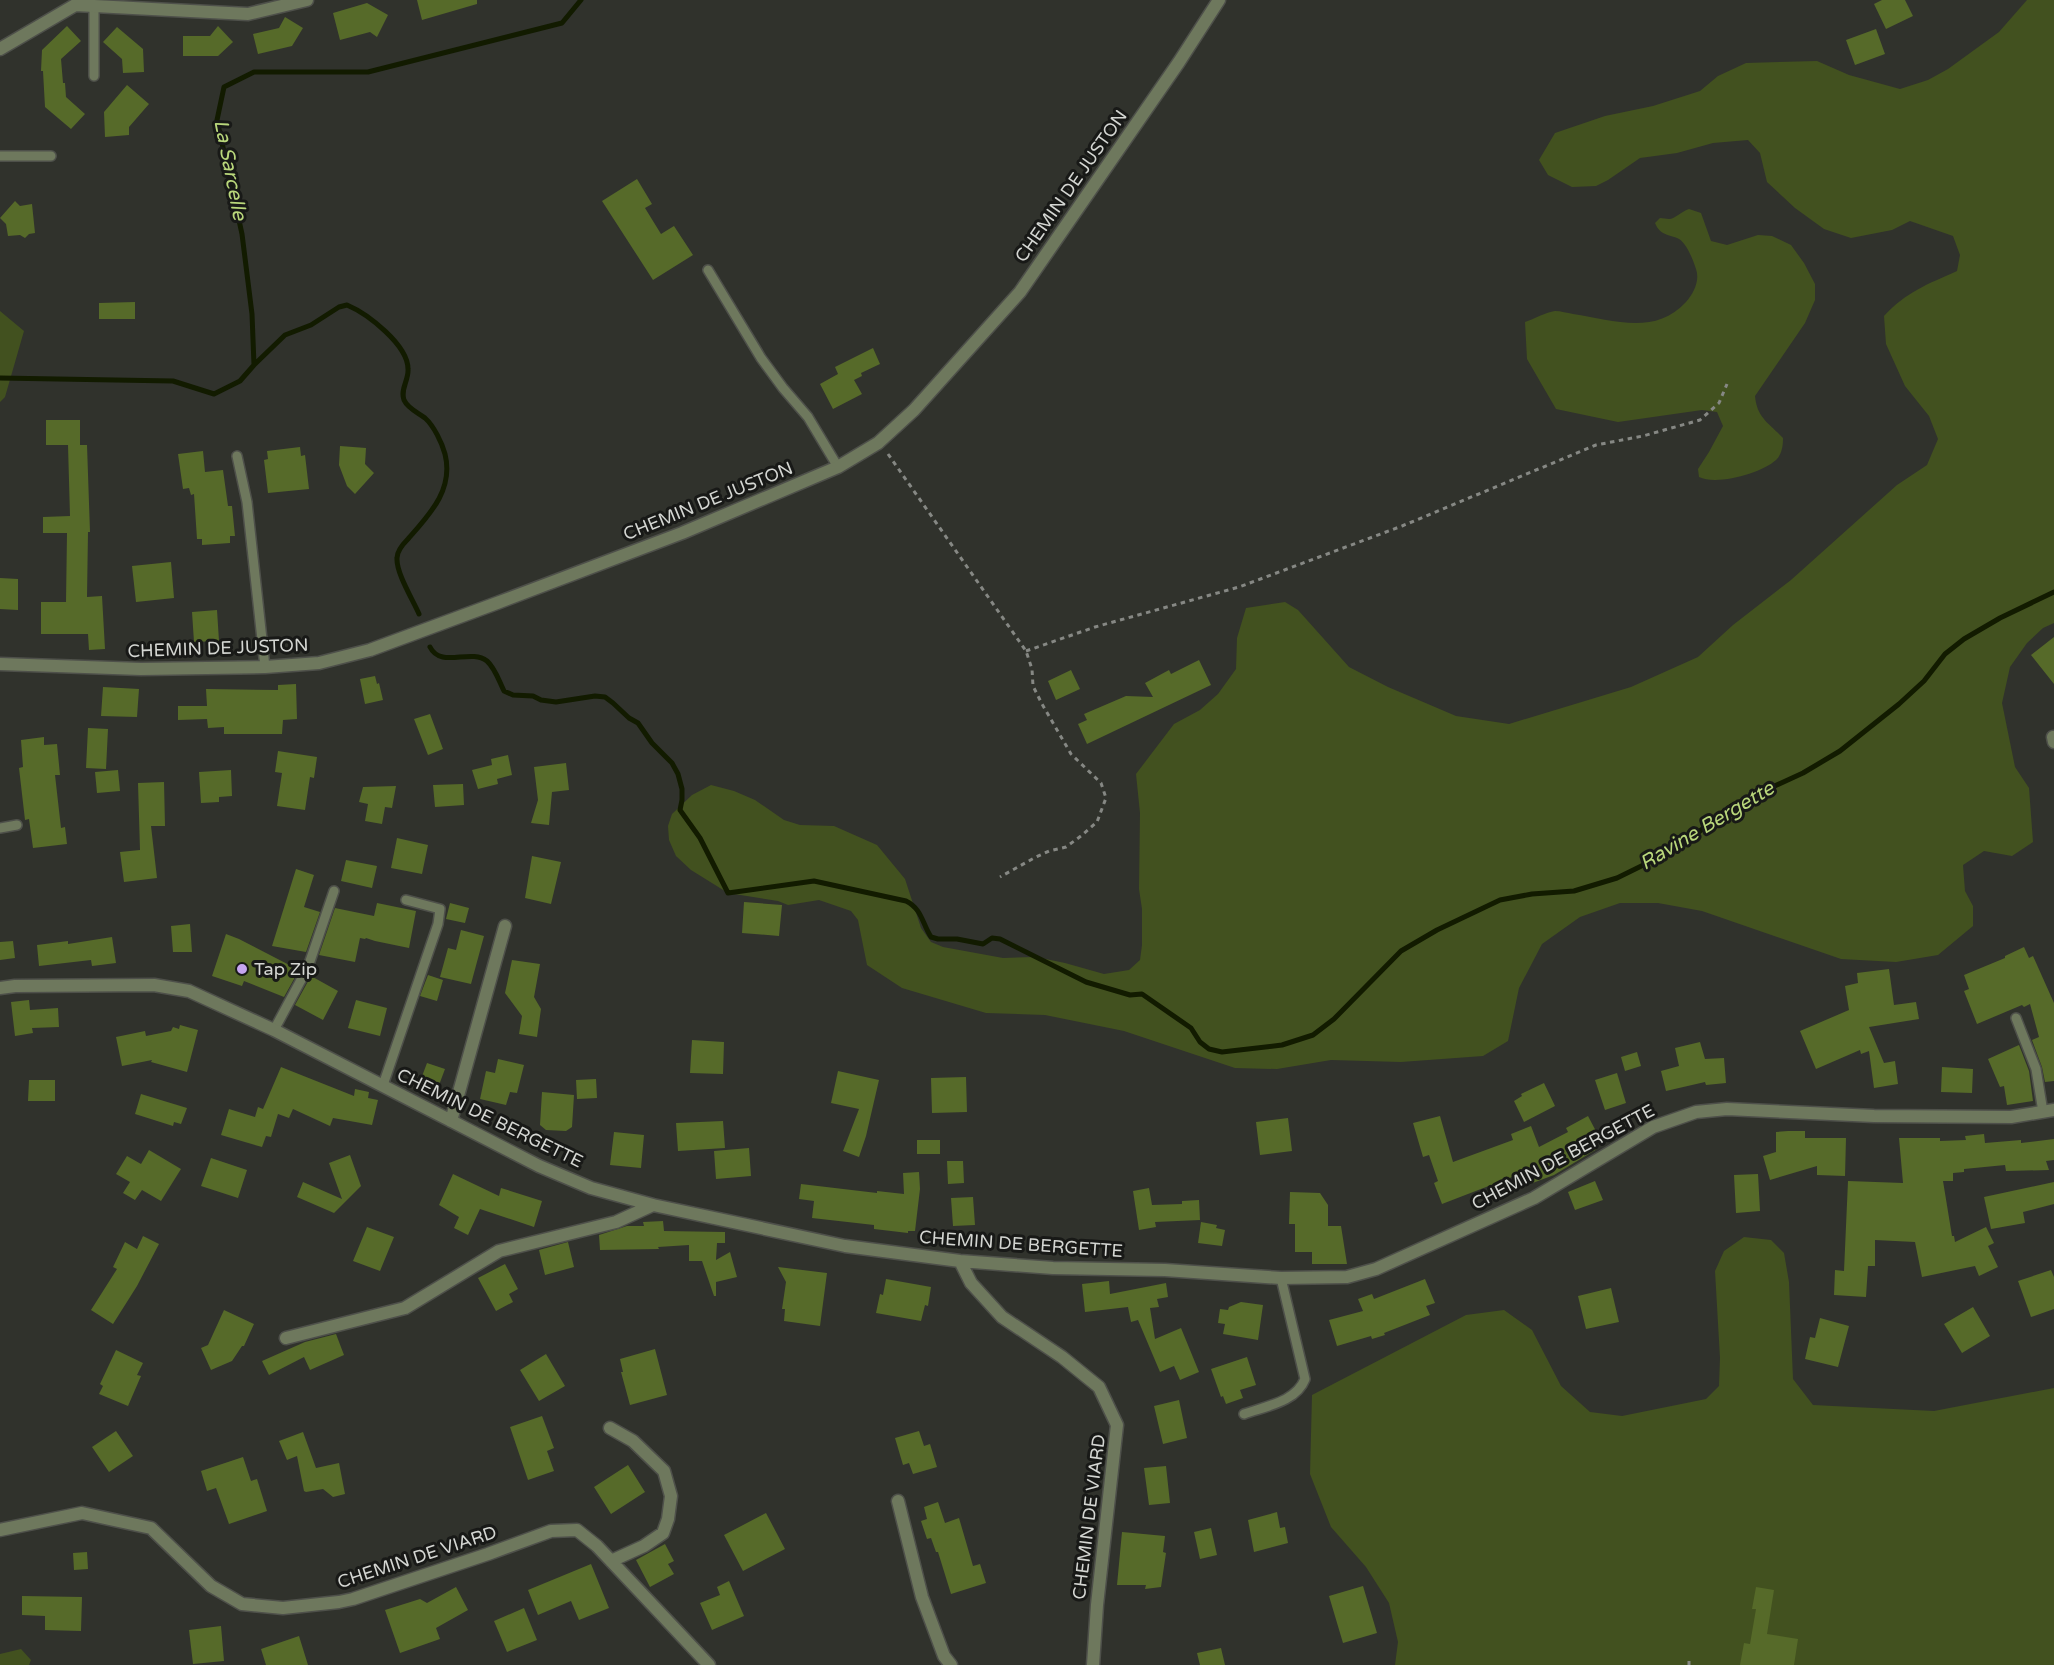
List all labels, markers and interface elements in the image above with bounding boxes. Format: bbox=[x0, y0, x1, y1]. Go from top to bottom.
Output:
street label: CHEMIN DE JUSTON bbox=[1010, 106, 1132, 266]
water label: La Sarcelle bbox=[208, 118, 252, 224]
street label: CHEMIN DE JUSTON bbox=[620, 457, 796, 545]
street label: CHEMIN DE JUSTON bbox=[127, 634, 309, 662]
water label: Ravine Bergette bbox=[1635, 776, 1780, 876]
place label: Tap Zip bbox=[254, 958, 317, 980]
marker: Tap Zip bbox=[235, 962, 249, 976]
street label: CHEMIN DE BERGETTE bbox=[393, 1063, 587, 1173]
street label: CHEMIN DE BERGETTE bbox=[1468, 1099, 1658, 1215]
street label: CHEMIN DE BERGETTE bbox=[918, 1226, 1124, 1262]
street label: CHEMIN DE VIARD bbox=[1068, 1433, 1110, 1601]
street label: CHEMIN DE VIARD bbox=[335, 1521, 499, 1593]

